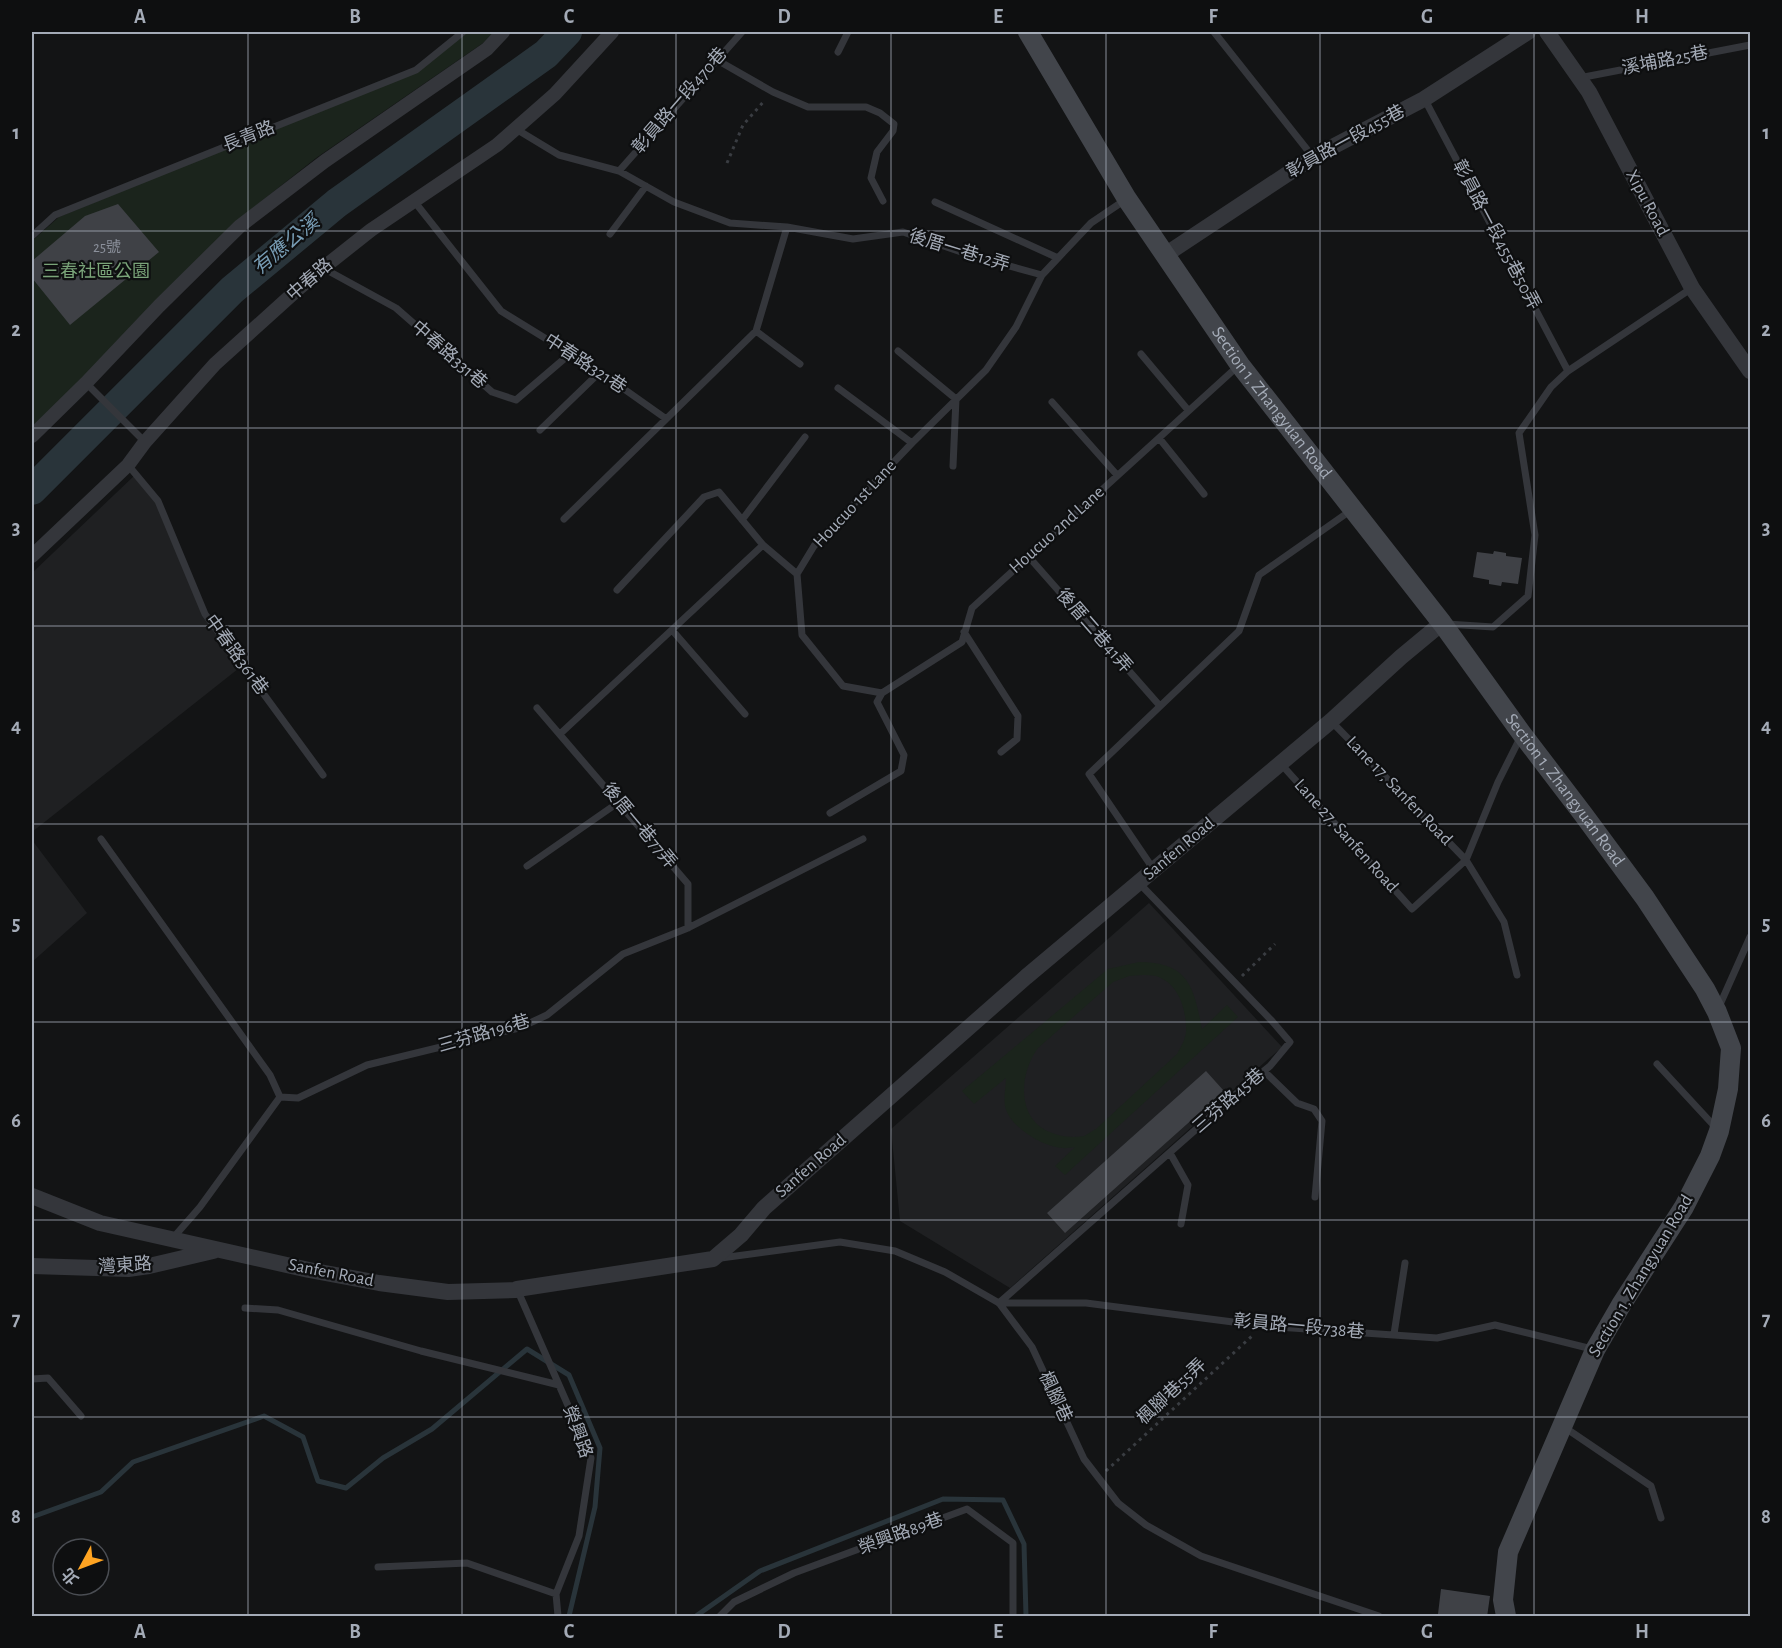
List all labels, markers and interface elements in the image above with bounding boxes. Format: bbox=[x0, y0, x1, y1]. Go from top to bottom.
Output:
text: A bbox=[134, 7, 146, 27]
text: B bbox=[349, 7, 361, 27]
text: C bbox=[564, 7, 575, 27]
text: D bbox=[777, 7, 791, 27]
text: E bbox=[993, 7, 1003, 27]
text: F bbox=[1208, 7, 1218, 27]
text: G bbox=[1421, 7, 1433, 27]
text: H bbox=[1635, 7, 1649, 27]
street label: 溪埔路25巷 bbox=[1620, 42, 1710, 78]
street label: 彰員路一段470巷 bbox=[628, 43, 731, 157]
street label: 彰員路一段455巷 bbox=[1283, 100, 1408, 182]
street label: 長青路 bbox=[220, 117, 277, 155]
text: 1 bbox=[12, 123, 20, 143]
text: 1 bbox=[1762, 123, 1770, 143]
street label: 彰員路一段455巷50弄 bbox=[1449, 156, 1545, 313]
street label: Xipu Road bbox=[1622, 167, 1672, 239]
water label: 有應公溪 bbox=[248, 208, 325, 278]
street label: 後厝一巷12弄 bbox=[906, 225, 1012, 275]
house number: 25號 bbox=[93, 239, 121, 255]
street label: 中春路 bbox=[282, 254, 336, 305]
park label: 三春社區公園 bbox=[42, 261, 150, 281]
street label: 中春路331巷 bbox=[408, 316, 491, 392]
text: 2 bbox=[11, 320, 21, 340]
text: 2 bbox=[1761, 320, 1771, 340]
street label: Section 1, Zhangyuan Road bbox=[1208, 324, 1335, 482]
street label: 中春路321巷 bbox=[541, 329, 630, 397]
street label: Houcuo 1st Lane bbox=[810, 457, 900, 551]
street label: Houcuo 2nd Lane bbox=[1006, 483, 1108, 577]
text: 3 bbox=[12, 518, 20, 538]
text: 3 bbox=[1762, 518, 1770, 538]
street label: 後厝二巷41弄 bbox=[1053, 584, 1137, 676]
street label: 中春路361巷 bbox=[201, 610, 273, 698]
street label: Section 1, Zhangyuan Road bbox=[1502, 711, 1628, 870]
text: 4 bbox=[11, 716, 21, 736]
text: 4 bbox=[1761, 716, 1771, 736]
street label: Lane 17, Sanfen Road bbox=[1343, 733, 1455, 849]
street label: Lane 27, Sanfen Road bbox=[1291, 776, 1401, 896]
street label: 後厝一巷77弄 bbox=[598, 779, 681, 872]
street label: Sanfen Road bbox=[1140, 814, 1218, 884]
text: 5 bbox=[12, 914, 20, 934]
text: 5 bbox=[1762, 914, 1770, 934]
street label: 三芬路196巷 bbox=[435, 1010, 532, 1056]
street label: 三芬路45巷 bbox=[1189, 1064, 1268, 1137]
text: 6 bbox=[11, 1111, 21, 1131]
text: 6 bbox=[1761, 1111, 1771, 1131]
street label: Sanfen Road bbox=[772, 1131, 850, 1201]
street label: Section 1, Zhangyuan Road bbox=[1585, 1192, 1697, 1360]
street label: 灣東路 bbox=[97, 1253, 153, 1277]
street label: Sanfen Road bbox=[287, 1256, 375, 1290]
text: 7 bbox=[12, 1309, 21, 1329]
text: 7 bbox=[1762, 1309, 1771, 1329]
street label: 彰員路一段738巷 bbox=[1233, 1310, 1365, 1342]
street label: 楓腳巷55弄 bbox=[1133, 1354, 1210, 1428]
street label: 楓腳巷 bbox=[1035, 1368, 1076, 1425]
street label: 榮興路 bbox=[559, 1403, 597, 1460]
text: 8 bbox=[11, 1507, 21, 1527]
text: 8 bbox=[1761, 1507, 1771, 1527]
street label: 榮興路89巷 bbox=[855, 1508, 946, 1558]
north arrow bbox=[51, 1537, 111, 1597]
text: 北 bbox=[58, 1565, 82, 1588]
text: A bbox=[134, 1622, 146, 1642]
text: B bbox=[349, 1622, 361, 1642]
text: C bbox=[564, 1622, 575, 1642]
text: D bbox=[777, 1622, 791, 1642]
text: E bbox=[993, 1622, 1003, 1642]
text: F bbox=[1208, 1622, 1218, 1642]
text: G bbox=[1421, 1622, 1433, 1642]
text: H bbox=[1635, 1622, 1649, 1642]

